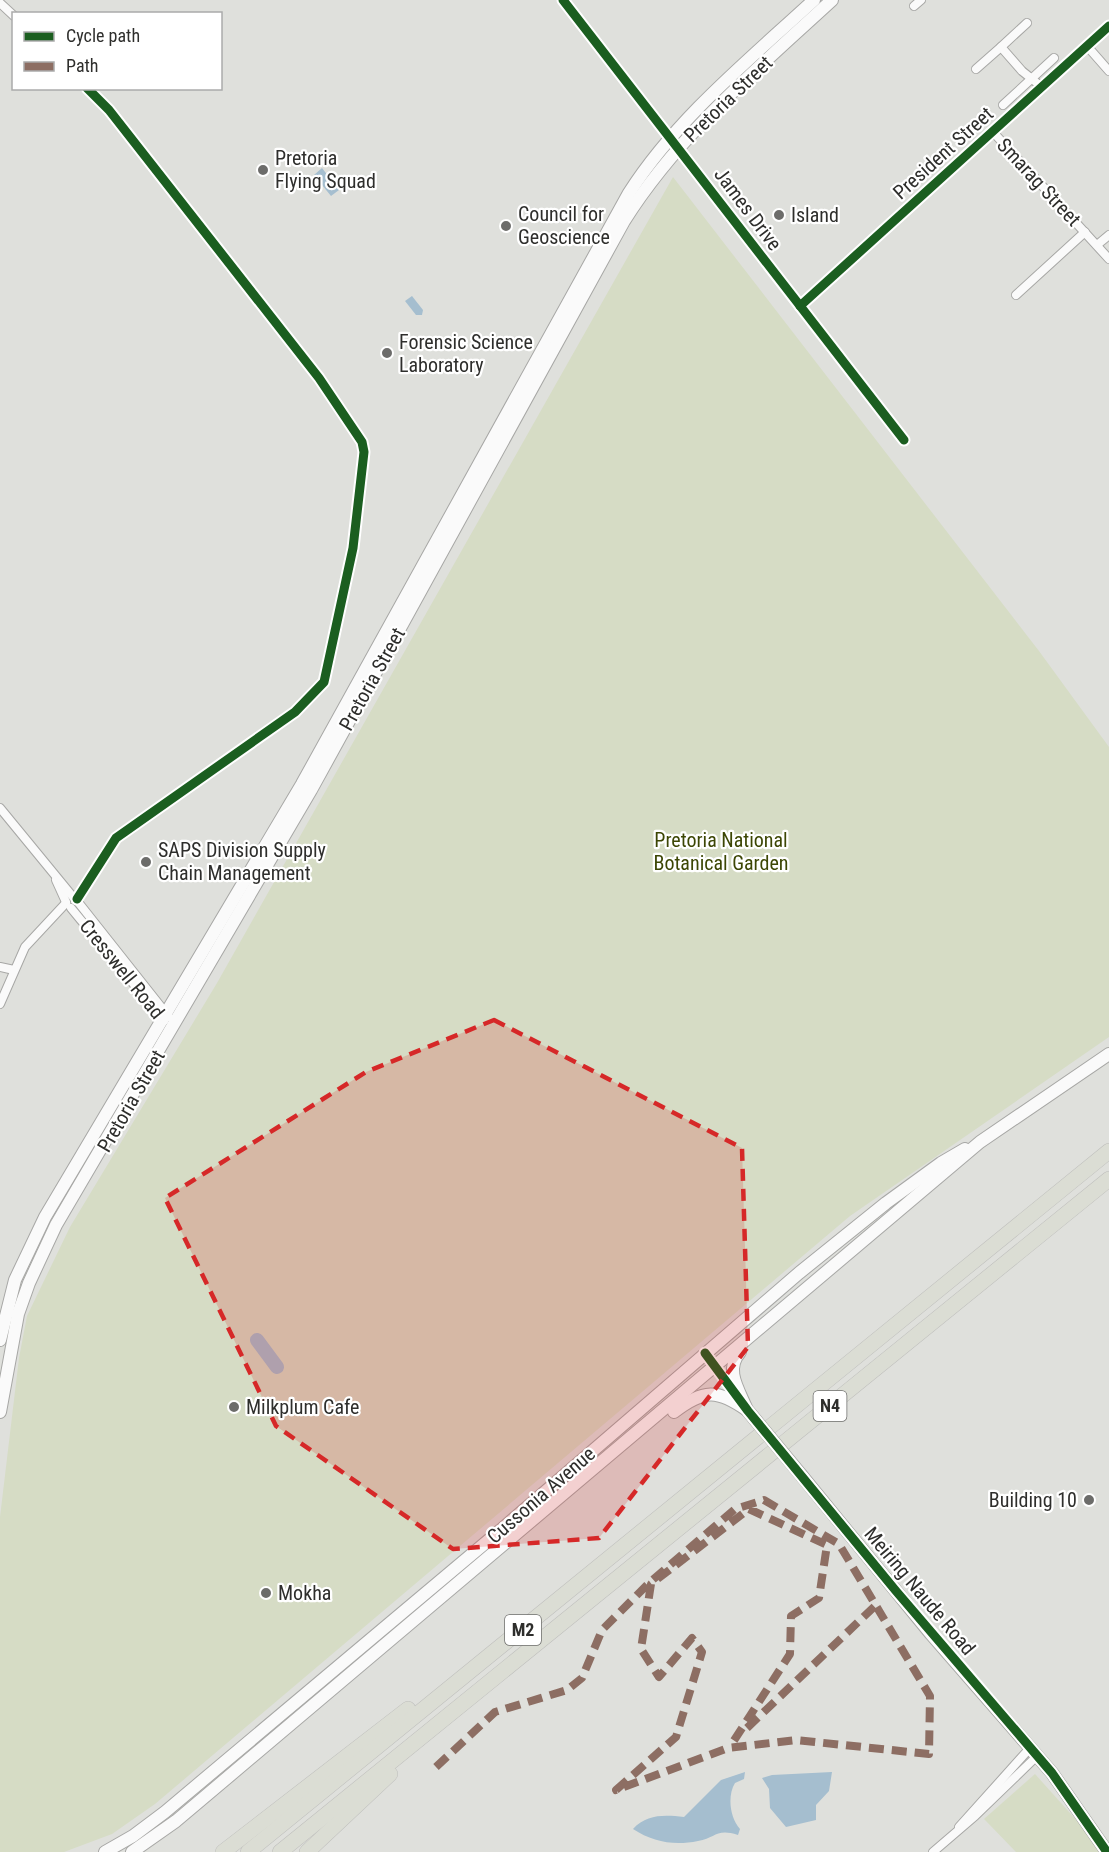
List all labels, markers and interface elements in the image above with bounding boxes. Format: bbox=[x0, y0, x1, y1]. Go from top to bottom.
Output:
legend bbox=[12, 12, 222, 90]
text: Cycle path bbox=[66, 25, 140, 46]
street label: Pretoria Street bbox=[679, 51, 777, 147]
text: Path bbox=[66, 55, 99, 76]
street label: President Street bbox=[888, 102, 998, 204]
street label: Smarag Street bbox=[992, 133, 1086, 231]
place label: Pretoria Flying Squad bbox=[275, 146, 376, 193]
marker: Pretoria Flying Squad bbox=[256, 163, 270, 177]
street label: James Drive bbox=[709, 163, 787, 255]
place label: Council for Geoscience bbox=[518, 202, 610, 249]
place label: Island bbox=[791, 203, 839, 227]
marker: Island bbox=[772, 208, 786, 222]
marker: Council for Geoscience bbox=[499, 219, 513, 233]
place label: Forensic Science Laboratory bbox=[399, 330, 533, 377]
marker: Forensic Science Laboratory bbox=[380, 346, 394, 360]
street label: Pretoria Street bbox=[334, 623, 410, 735]
park label: Pretoria National Botanical Garden bbox=[653, 828, 789, 875]
place label: SAPS Division Supply Chain Management bbox=[158, 838, 326, 885]
marker: SAPS Division Supply Chain Management bbox=[139, 855, 153, 869]
street label: Cresswell Road bbox=[75, 914, 169, 1024]
street label: Pretoria Street bbox=[92, 1046, 170, 1156]
road number: N4 bbox=[814, 1391, 846, 1421]
place label: Milkplum Cafe bbox=[246, 1395, 359, 1419]
marker: Milkplum Cafe bbox=[227, 1400, 241, 1414]
street label: Cussonia Avenue bbox=[482, 1442, 600, 1548]
place label: Building 10 bbox=[989, 1488, 1077, 1512]
marker: Building 10 bbox=[1082, 1493, 1096, 1507]
street label: Meiring Naude Road bbox=[860, 1522, 980, 1660]
place label: Mokha bbox=[278, 1581, 331, 1605]
marker: Mokha bbox=[259, 1586, 273, 1600]
road number: M2 bbox=[505, 1615, 541, 1645]

